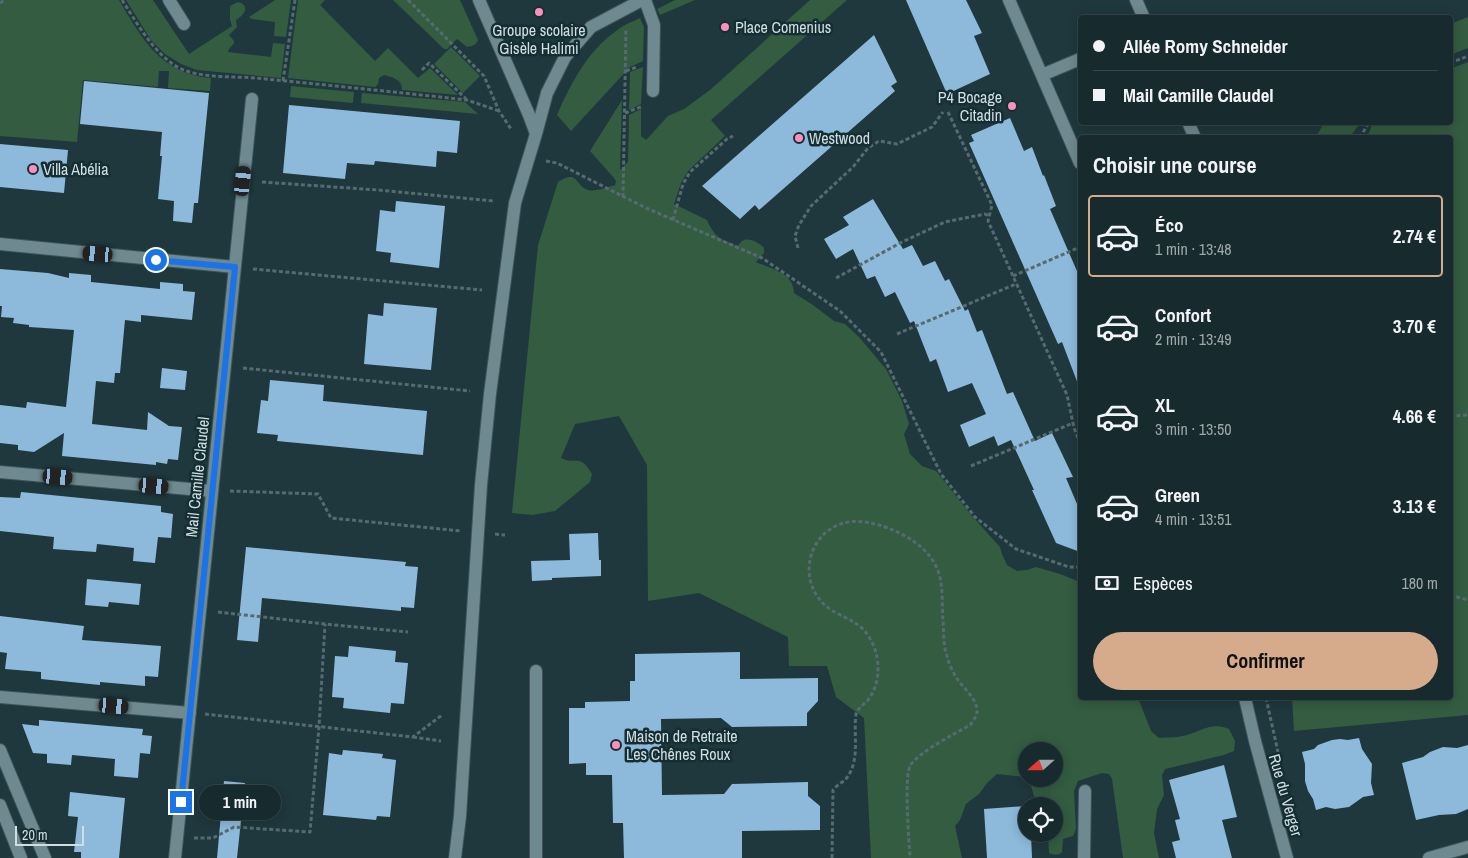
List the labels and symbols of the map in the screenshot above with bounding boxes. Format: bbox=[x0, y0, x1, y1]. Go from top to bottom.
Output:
marker: Groupe scolaire Gisèle Halimi bbox=[533, 6, 545, 18]
place label: Place Comenius bbox=[735, 16, 831, 38]
place label: Groupe scolaire Gisèle Halimi bbox=[492, 19, 586, 59]
marker: Place Comenius bbox=[719, 21, 731, 33]
place label: P4 Bocage Citadin bbox=[938, 86, 1002, 126]
marker: P4 Bocage Citadin bbox=[1006, 100, 1018, 112]
place label: Westwood bbox=[809, 127, 870, 149]
marker: Westwood bbox=[793, 132, 805, 144]
place label: Villa Abélia bbox=[43, 158, 109, 180]
marker: Villa Abélia bbox=[27, 163, 39, 175]
car bbox=[233, 165, 252, 197]
car bbox=[82, 245, 113, 263]
route start bbox=[145, 249, 167, 271]
street label: Mail Camille Claudel bbox=[180, 416, 214, 538]
car bbox=[42, 468, 73, 486]
car bbox=[138, 477, 169, 495]
car bbox=[98, 697, 129, 715]
place label: Maison de Retraite Les Chênes Roux bbox=[626, 725, 738, 765]
marker: Maison de Retraite Les Chênes Roux bbox=[610, 739, 622, 751]
north arrow bbox=[1018, 742, 1062, 788]
street label: Rue du Verger bbox=[1264, 751, 1308, 839]
callout: 1 min bbox=[198, 784, 281, 820]
route end bbox=[170, 791, 192, 813]
scale bar bbox=[15, 823, 84, 846]

